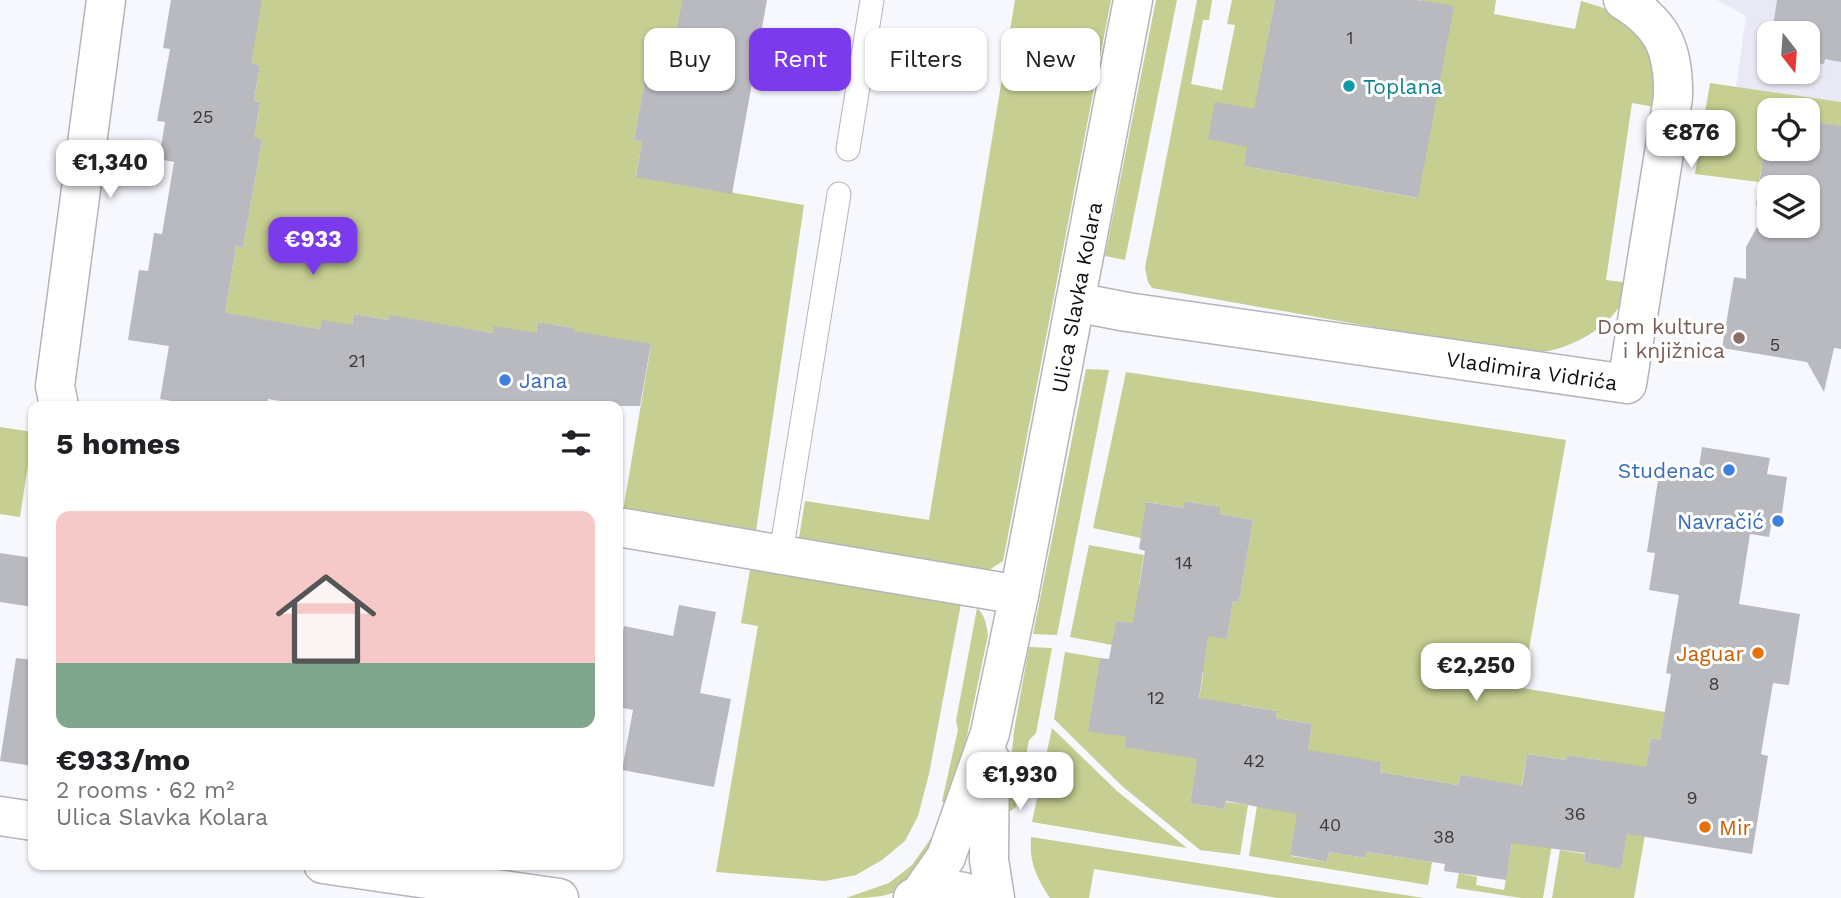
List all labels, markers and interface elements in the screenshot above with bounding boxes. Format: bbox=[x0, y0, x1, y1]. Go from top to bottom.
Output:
north arrow bbox=[1757, 21, 1820, 84]
map controls bbox=[1757, 21, 1820, 238]
house number: 1 bbox=[1346, 27, 1354, 48]
chip: Buy bbox=[644, 28, 735, 91]
chip: Rent bbox=[749, 28, 851, 91]
chip: Filters bbox=[865, 28, 987, 91]
chip: New bbox=[1001, 28, 1100, 91]
place label: Toplana bbox=[1363, 74, 1442, 99]
marker: Toplana bbox=[1341, 78, 1357, 94]
button: locate bbox=[1757, 98, 1820, 161]
house number: 25 bbox=[193, 106, 213, 127]
pin: €876 bbox=[1650, 110, 1732, 170]
text: €876 bbox=[1662, 119, 1720, 146]
pin: €1,340 bbox=[53, 140, 167, 200]
text: €1,340 bbox=[72, 149, 148, 176]
button: layers bbox=[1757, 175, 1820, 238]
street label: Ulica Slavka Kolara bbox=[1046, 200, 1107, 395]
pin: €933 bbox=[272, 218, 354, 277]
text: €933 bbox=[284, 226, 342, 253]
place label: Dom kulture i knjižnica bbox=[1597, 314, 1725, 363]
marker: Dom kulture i knjižnica bbox=[1731, 330, 1747, 346]
house number: 5 bbox=[1770, 334, 1780, 355]
street label: Vladimira Vidrića bbox=[1445, 346, 1619, 395]
house number: 21 bbox=[348, 350, 366, 371]
place label: Jana bbox=[519, 368, 567, 393]
marker: Jana bbox=[497, 372, 513, 388]
icon: filters bbox=[557, 424, 595, 462]
text: 5 homes bbox=[56, 426, 180, 461]
place label: Studenac bbox=[1618, 458, 1715, 483]
marker: Studenac bbox=[1721, 462, 1737, 478]
place label: Navračić bbox=[1677, 509, 1764, 534]
marker: Navračić bbox=[1770, 513, 1786, 529]
house number: 14 bbox=[1175, 552, 1193, 573]
icon: home bbox=[263, 556, 389, 682]
place label: Jaguar bbox=[1676, 641, 1744, 666]
pin: €2,250 bbox=[1419, 644, 1533, 703]
marker: Jaguar bbox=[1750, 645, 1766, 661]
text: €2,250 bbox=[1437, 652, 1515, 679]
house number: 8 bbox=[1708, 673, 1720, 694]
house number: 12 bbox=[1147, 687, 1165, 708]
text: €933/mo bbox=[56, 742, 190, 777]
house number: 42 bbox=[1243, 750, 1265, 771]
pin: €1,930 bbox=[963, 752, 1077, 812]
text: €1,930 bbox=[982, 761, 1058, 788]
text: 2 rooms · 62 m² bbox=[56, 777, 234, 804]
house number: 9 bbox=[1686, 787, 1698, 808]
house number: 36 bbox=[1564, 803, 1586, 824]
text: Ulica Slavka Kolara bbox=[56, 804, 268, 831]
house number: 40 bbox=[1319, 814, 1341, 835]
place label: Mir bbox=[1719, 815, 1752, 840]
marker: Mir bbox=[1697, 819, 1713, 835]
house number: 38 bbox=[1433, 826, 1455, 847]

